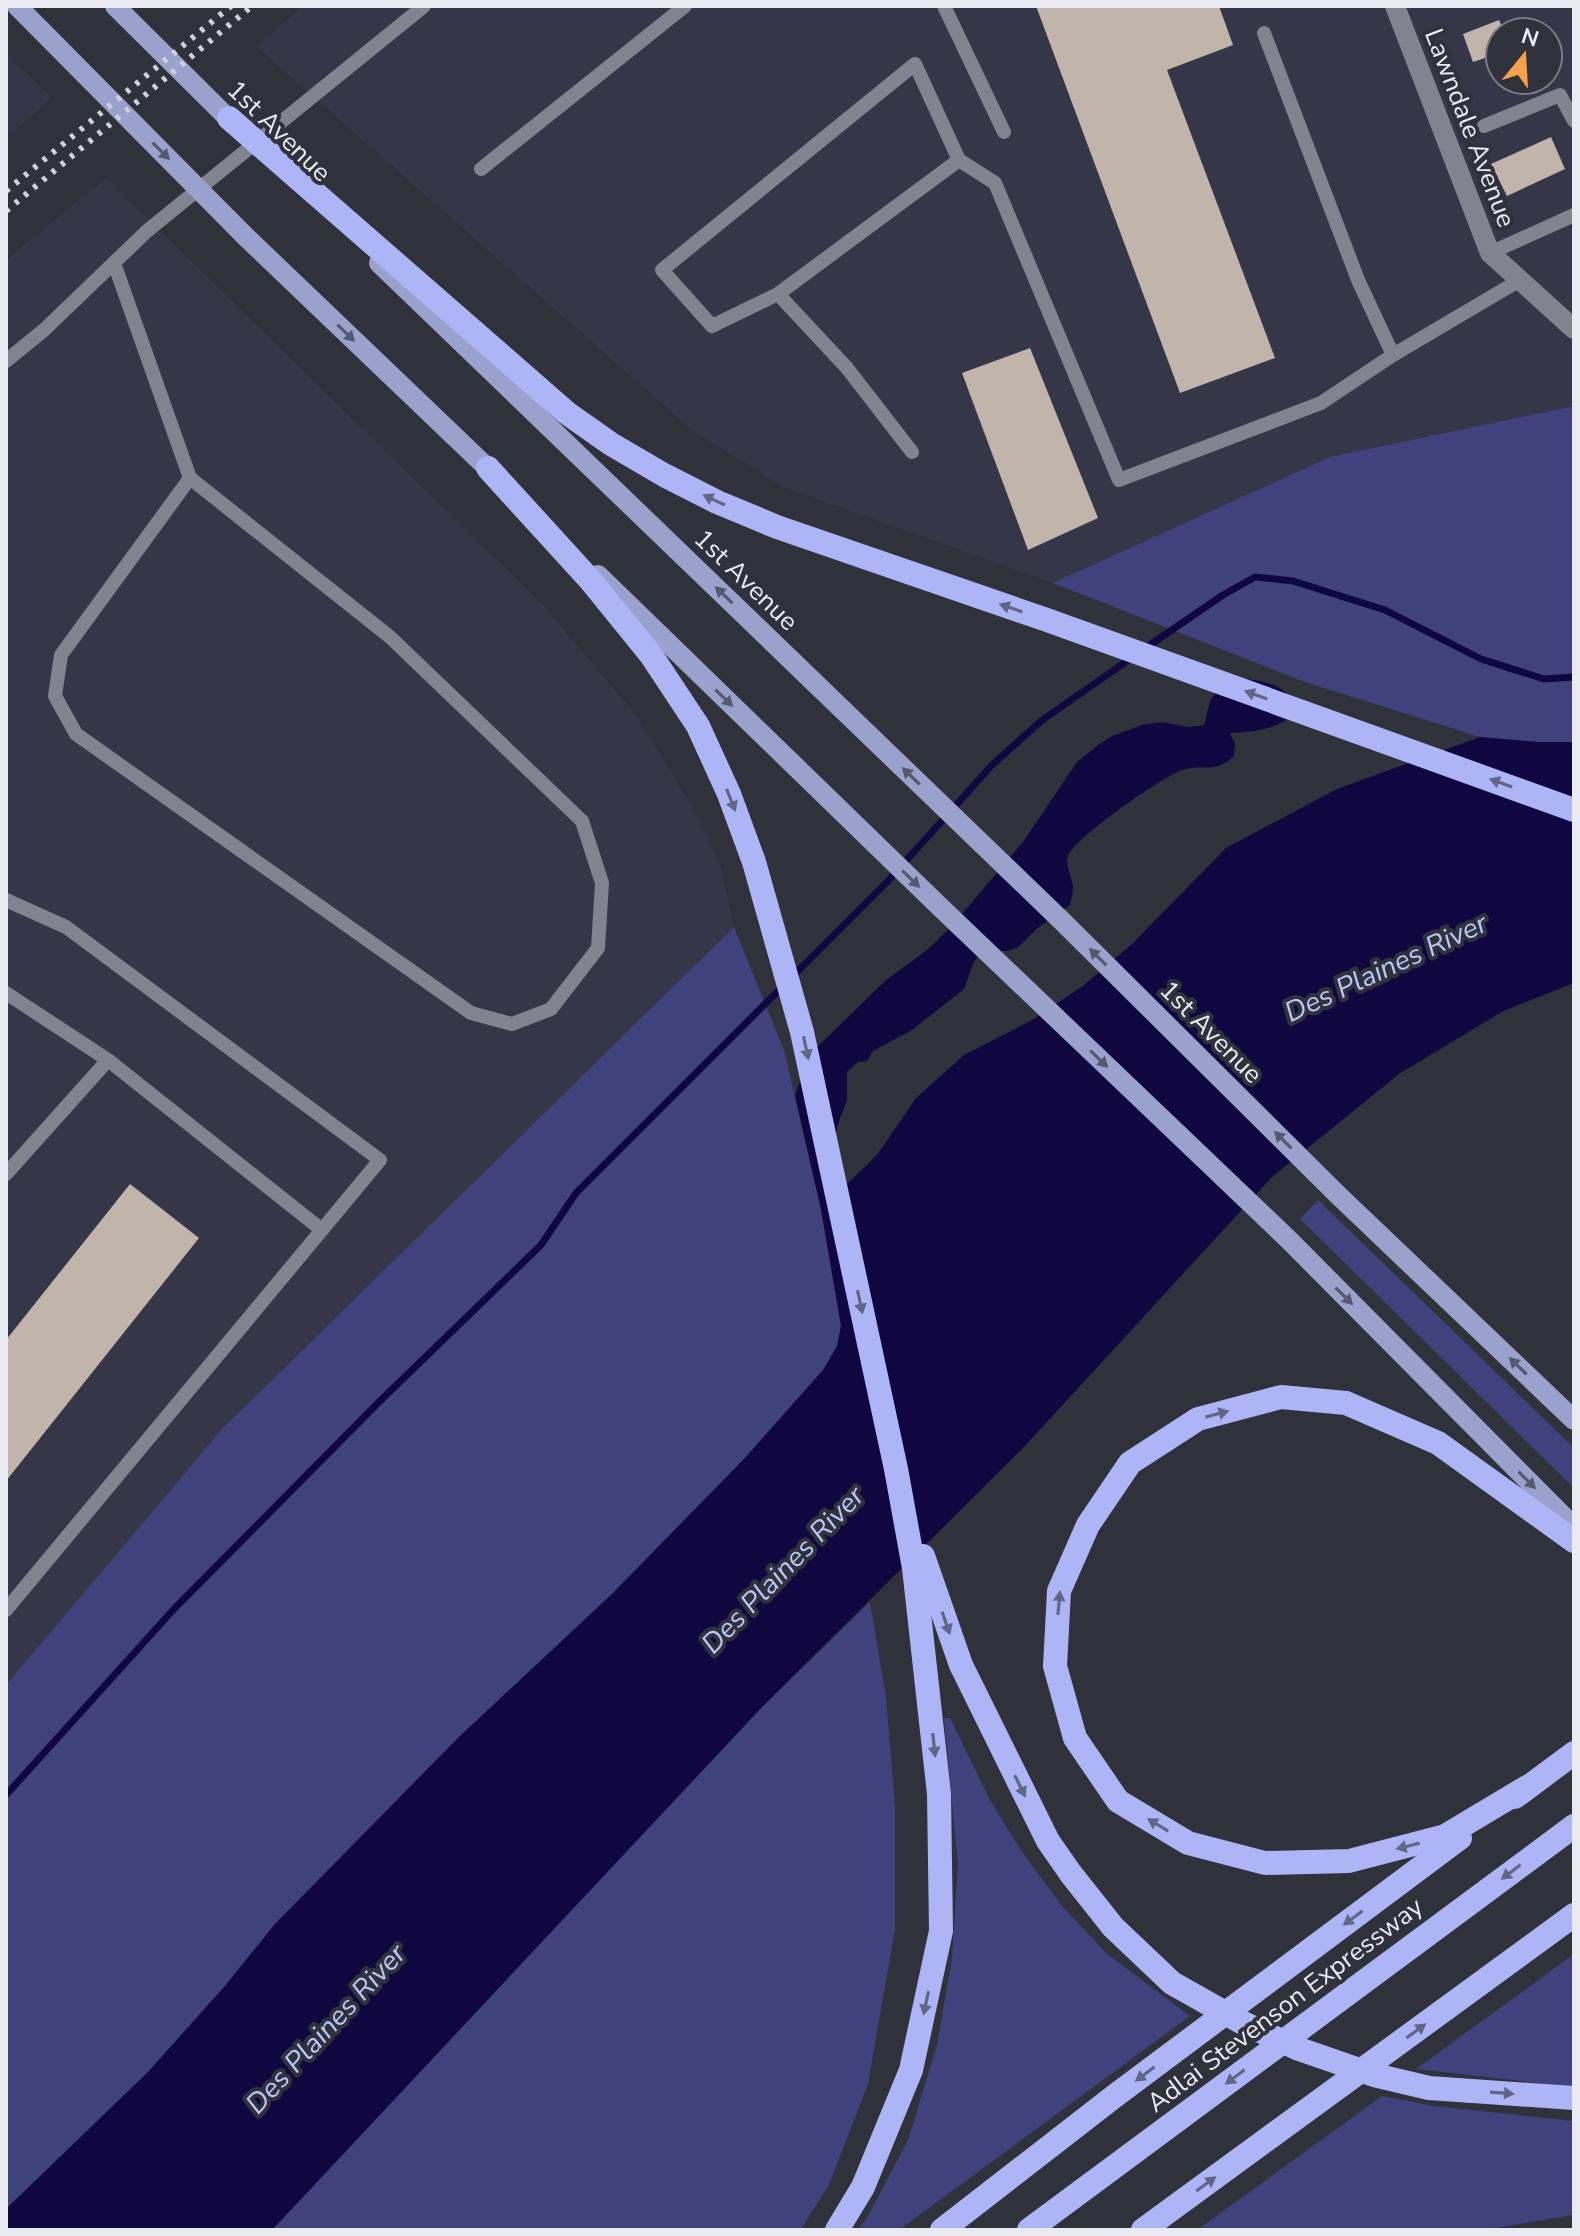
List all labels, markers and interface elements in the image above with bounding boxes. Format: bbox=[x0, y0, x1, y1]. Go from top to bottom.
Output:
north arrow bbox=[1484, 16, 1564, 96]
text: N bbox=[1517, 21, 1542, 55]
street label: Lawndale Avenue bbox=[1416, 24, 1524, 232]
street label: 1st Avenue bbox=[219, 72, 339, 190]
one-way arrow bbox=[151, 141, 170, 160]
one-way arrow bbox=[337, 323, 356, 341]
one-way arrow bbox=[703, 493, 726, 507]
street label: 1st Avenue bbox=[686, 521, 806, 639]
one-way arrow bbox=[715, 587, 734, 605]
one-way arrow bbox=[999, 601, 1023, 614]
one-way arrow bbox=[714, 688, 733, 707]
one-way arrow bbox=[1244, 689, 1268, 701]
one-way arrow bbox=[902, 767, 921, 785]
one-way arrow bbox=[1488, 777, 1512, 789]
one-way arrow bbox=[725, 788, 738, 812]
one-way arrow bbox=[901, 869, 920, 888]
water label: Des Plaines River bbox=[1278, 904, 1494, 1032]
one-way arrow bbox=[1089, 948, 1108, 966]
street label: 1st Avenue bbox=[1152, 973, 1270, 1091]
one-way arrow bbox=[800, 1036, 813, 1061]
one-way arrow bbox=[1089, 1049, 1108, 1068]
one-way arrow bbox=[1274, 1131, 1293, 1149]
one-way arrow bbox=[1334, 1286, 1352, 1305]
one-way arrow bbox=[854, 1290, 867, 1315]
one-way arrow bbox=[1508, 1357, 1527, 1375]
one-way arrow bbox=[1205, 1408, 1230, 1420]
one-way arrow bbox=[1517, 1470, 1536, 1489]
water label: Des Plaines River bbox=[693, 1477, 874, 1662]
one-way arrow bbox=[1053, 1591, 1066, 1616]
one-way arrow bbox=[940, 1611, 953, 1635]
one-way arrow bbox=[928, 1733, 941, 1758]
one-way arrow bbox=[1014, 1774, 1027, 1797]
one-way arrow bbox=[1147, 1818, 1169, 1832]
one-way arrow bbox=[1396, 1840, 1421, 1852]
one-way arrow bbox=[1501, 1864, 1522, 1880]
street label: Adlai Stevenson Expressway bbox=[1140, 1889, 1431, 2120]
one-way arrow bbox=[1343, 1909, 1363, 1925]
water label: Des Plaines River bbox=[237, 1935, 415, 2122]
one-way arrow bbox=[919, 1991, 931, 2016]
one-way arrow bbox=[1406, 2023, 1426, 2039]
one-way arrow bbox=[1135, 2065, 1155, 2081]
one-way arrow bbox=[1224, 2069, 1246, 2085]
one-way arrow bbox=[1490, 2087, 1515, 2100]
one-way arrow bbox=[1195, 2176, 1217, 2192]

